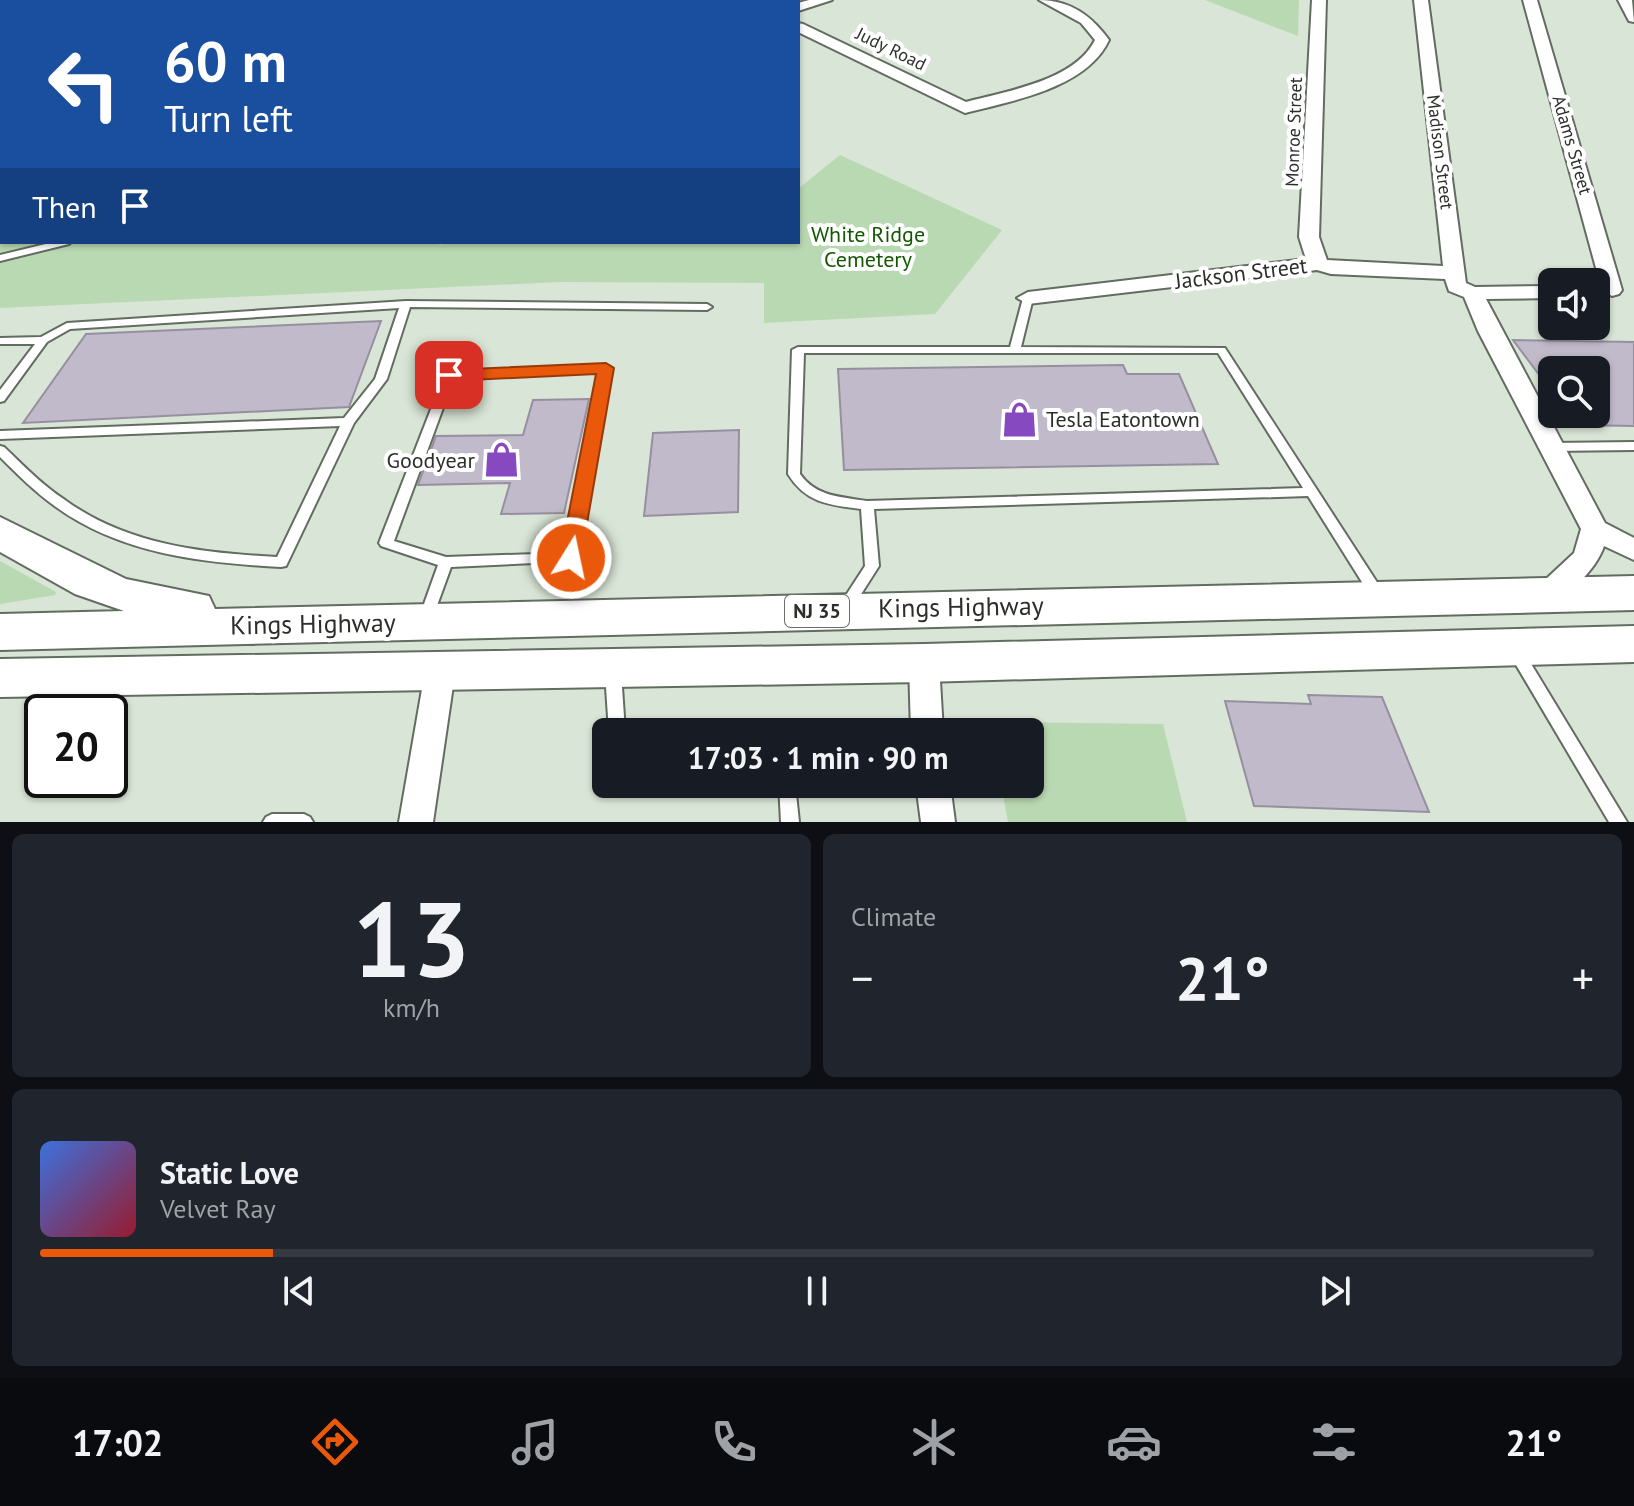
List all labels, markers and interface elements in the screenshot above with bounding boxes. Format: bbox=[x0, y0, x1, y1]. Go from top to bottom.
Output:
street label: Judy Road bbox=[851, 21, 930, 75]
text: 60 m bbox=[164, 25, 287, 97]
icon: left bbox=[32, 32, 136, 136]
street label: Monroe Street bbox=[1280, 77, 1307, 187]
street label: Madison Street bbox=[1422, 93, 1459, 211]
street label: Adams Street bbox=[1547, 93, 1598, 197]
text: Turn left bbox=[164, 95, 293, 142]
icon: arrive bbox=[113, 184, 157, 228]
text: Then bbox=[32, 187, 97, 226]
park label: White Ridge Cemetery bbox=[811, 220, 925, 273]
street label: Jackson Street bbox=[1172, 251, 1309, 295]
map controls bbox=[1538, 268, 1610, 428]
button: sound bbox=[1538, 268, 1610, 340]
pin bbox=[415, 341, 483, 409]
icon: arrive bbox=[427, 353, 471, 397]
button: search bbox=[1538, 356, 1610, 428]
shop icon: Tesla Eatontown bbox=[1001, 400, 1039, 438]
place label: Tesla Eatontown bbox=[1046, 405, 1200, 433]
shop icon: Goodyear bbox=[482, 441, 520, 479]
place label: Goodyear bbox=[387, 446, 476, 474]
position arrow bbox=[529, 516, 613, 600]
street label: Kings Highway bbox=[878, 589, 1044, 624]
road number: NJ 35 bbox=[785, 595, 849, 627]
street label: Kings Highway bbox=[230, 606, 396, 641]
speed limit sign: 20 bbox=[24, 694, 128, 798]
text: 17:03 · 1 min · 90 m bbox=[688, 738, 948, 777]
text: 13 bbox=[353, 871, 470, 1006]
text: Climate bbox=[851, 900, 936, 933]
text: 21° bbox=[1175, 939, 1270, 1017]
text: − bbox=[851, 949, 873, 1006]
text: + bbox=[1572, 949, 1594, 1006]
text: km/h bbox=[383, 991, 440, 1024]
text: Static Love bbox=[160, 1153, 299, 1192]
text: Velvet Ray bbox=[160, 1192, 276, 1225]
icon: previous bbox=[277, 1269, 321, 1313]
icon: pause bbox=[795, 1269, 839, 1313]
icon: next bbox=[1313, 1269, 1357, 1313]
icon: directions bbox=[307, 1414, 363, 1470]
icon: music bbox=[507, 1414, 563, 1470]
icon: phone bbox=[706, 1414, 762, 1470]
icon: climate bbox=[906, 1414, 962, 1470]
icon: car bbox=[1106, 1414, 1162, 1470]
icon: filters bbox=[1306, 1414, 1362, 1470]
text: 17:02 bbox=[72, 1419, 163, 1466]
text: 21° bbox=[1505, 1419, 1562, 1466]

